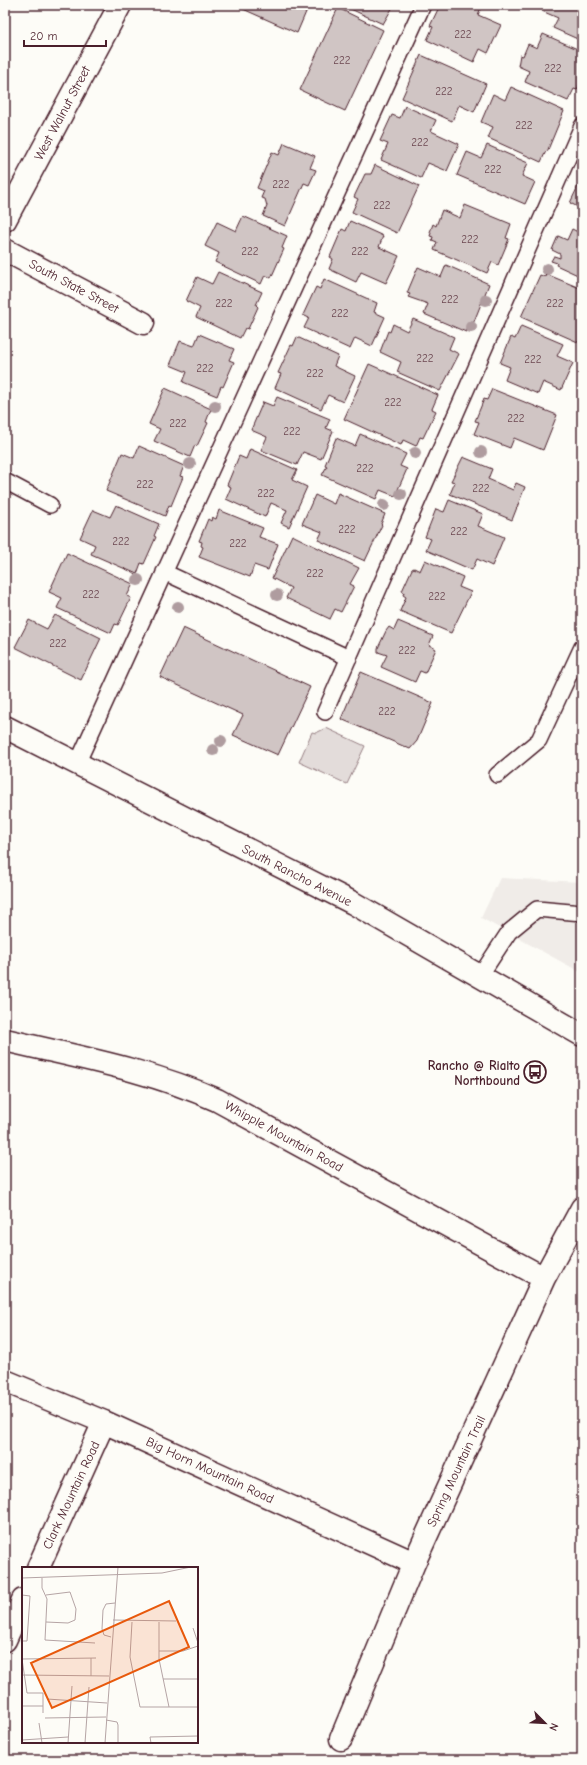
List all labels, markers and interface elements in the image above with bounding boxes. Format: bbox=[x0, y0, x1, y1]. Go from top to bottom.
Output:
scale bar bbox=[24, 22, 106, 48]
house number: 222 bbox=[454, 28, 472, 41]
text: 20 m bbox=[30, 29, 58, 43]
house number: 222 bbox=[333, 54, 351, 67]
street label: West Walnut Street bbox=[31, 62, 94, 163]
house number: 222 bbox=[544, 62, 562, 75]
house number: 222 bbox=[435, 85, 453, 98]
house number: 222 bbox=[515, 119, 533, 132]
house number: 222 bbox=[411, 136, 429, 149]
house number: 222 bbox=[484, 163, 502, 176]
house number: 222 bbox=[272, 178, 290, 191]
house number: 222 bbox=[373, 199, 391, 212]
house number: 222 bbox=[461, 233, 479, 246]
house number: 222 bbox=[241, 245, 259, 258]
house number: 222 bbox=[351, 245, 369, 258]
street label: South State Street bbox=[26, 256, 123, 317]
house number: 222 bbox=[441, 293, 459, 306]
house number: 222 bbox=[215, 297, 233, 310]
house number: 222 bbox=[546, 297, 564, 310]
house number: 222 bbox=[331, 307, 349, 320]
house number: 222 bbox=[416, 352, 434, 365]
house number: 222 bbox=[524, 353, 542, 366]
house number: 222 bbox=[196, 362, 214, 375]
house number: 222 bbox=[306, 367, 324, 380]
house number: 222 bbox=[384, 396, 402, 409]
house number: 222 bbox=[507, 412, 525, 425]
house number: 222 bbox=[169, 417, 187, 430]
house number: 222 bbox=[283, 425, 301, 438]
house number: 222 bbox=[356, 462, 374, 475]
house number: 222 bbox=[136, 478, 154, 491]
house number: 222 bbox=[472, 482, 490, 495]
house number: 222 bbox=[257, 487, 275, 500]
house number: 222 bbox=[338, 523, 356, 536]
house number: 222 bbox=[450, 525, 468, 538]
house number: 222 bbox=[112, 535, 130, 548]
house number: 222 bbox=[229, 537, 247, 550]
house number: 222 bbox=[306, 567, 324, 580]
house number: 222 bbox=[82, 588, 100, 601]
house number: 222 bbox=[428, 590, 446, 603]
house number: 222 bbox=[49, 637, 67, 650]
house number: 222 bbox=[398, 644, 416, 657]
house number: 222 bbox=[378, 705, 396, 718]
street label: South Rancho Avenue bbox=[240, 841, 355, 909]
place label: Rancho @ Rialto Northbound bbox=[428, 1058, 520, 1088]
bus stop icon: Rancho @ Rialto Northbound bbox=[522, 1059, 548, 1085]
street label: Whipple Mountain Road bbox=[222, 1097, 346, 1175]
street label: Spring Mountain Trail bbox=[424, 1413, 488, 1529]
street label: Big Horn Mountain Road bbox=[144, 1434, 276, 1506]
street label: Clark Mountain Road bbox=[39, 1439, 103, 1551]
inset map bbox=[22, 1567, 198, 1743]
north arrow bbox=[525, 1703, 565, 1743]
text: N bbox=[546, 1721, 561, 1733]

